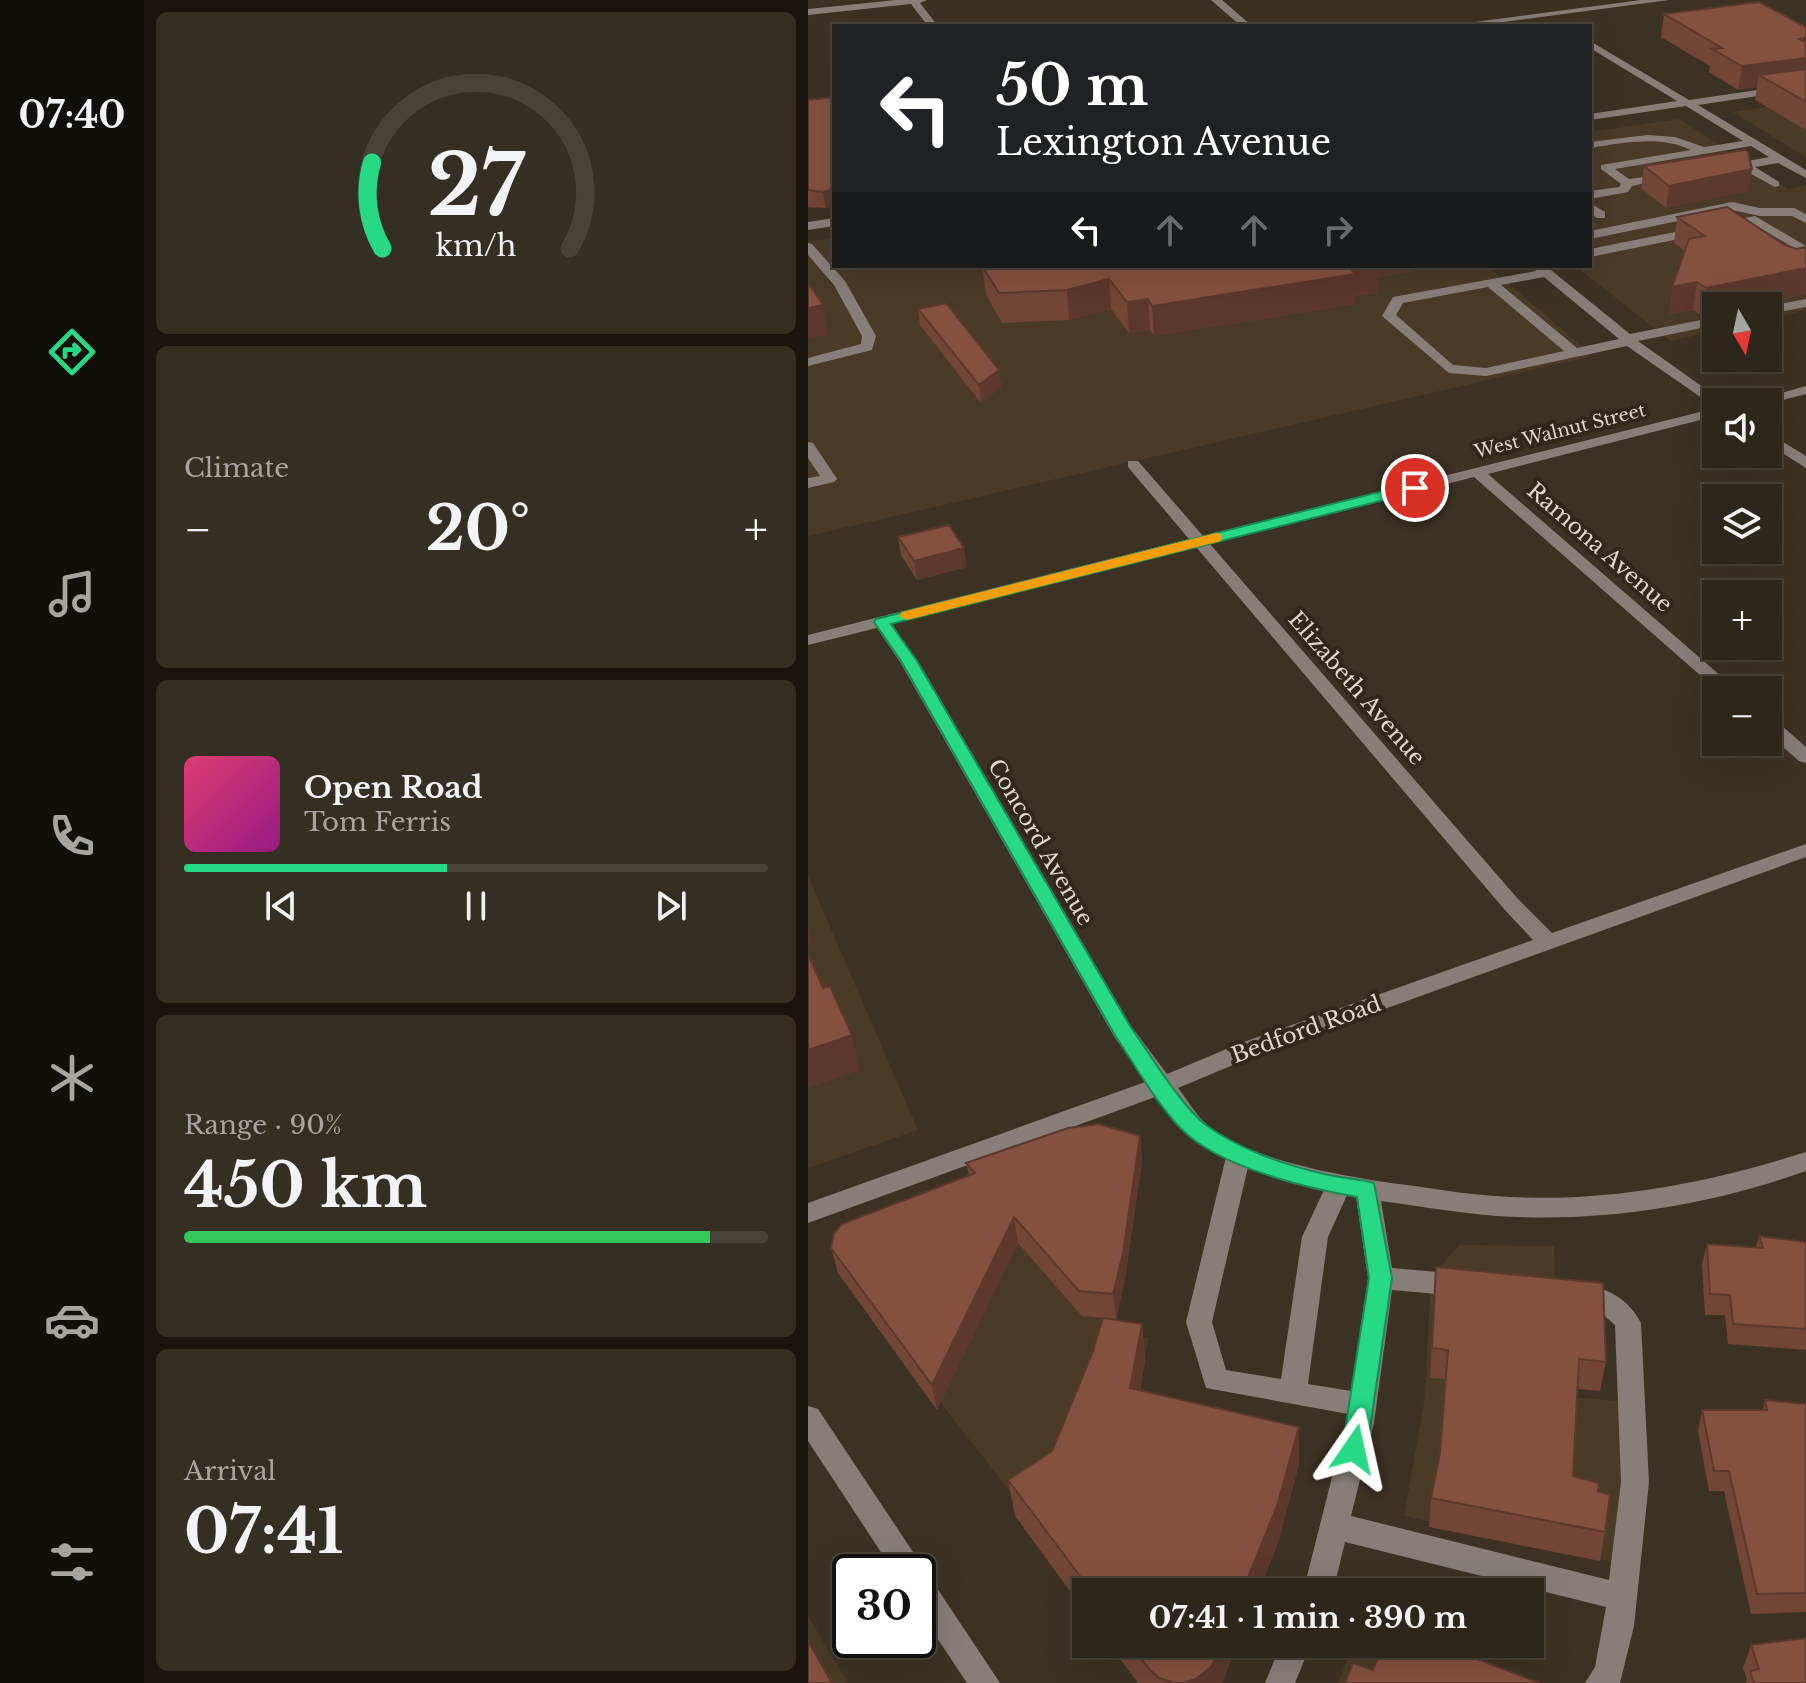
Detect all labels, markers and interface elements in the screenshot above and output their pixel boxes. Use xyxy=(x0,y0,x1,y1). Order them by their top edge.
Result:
text: 50 m xyxy=(996,51,1148,120)
icon: left xyxy=(864,56,968,160)
text: 07:40 xyxy=(18,93,126,138)
text: Lexington Avenue xyxy=(996,120,1331,165)
text: 27 xyxy=(427,134,526,237)
icon: left xyxy=(1064,208,1108,252)
icon: ahead xyxy=(1148,208,1192,252)
icon: ahead xyxy=(1232,208,1276,252)
icon: right xyxy=(1316,208,1360,252)
text: km/h xyxy=(435,228,517,264)
north arrow xyxy=(1702,292,1782,372)
map controls xyxy=(1702,292,1782,756)
icon: directions xyxy=(44,324,100,380)
button: sound xyxy=(1702,388,1782,468)
street label: West Walnut Street xyxy=(1471,399,1648,463)
text: Climate xyxy=(184,452,289,484)
pin xyxy=(1381,454,1449,522)
icon: arrive xyxy=(1393,466,1437,510)
street label: Ramona Avenue xyxy=(1521,477,1678,618)
button: layers xyxy=(1702,484,1782,564)
text: 20° xyxy=(426,492,530,566)
text: − xyxy=(184,502,212,557)
text: + xyxy=(744,502,768,557)
icon: music xyxy=(44,566,100,622)
button: + xyxy=(1702,580,1782,660)
street label: Elizabeth Avenue xyxy=(1283,606,1431,771)
button: − xyxy=(1702,676,1782,756)
street label: Concord Avenue xyxy=(982,754,1099,930)
text: Open Road xyxy=(304,769,483,806)
text: Tom Ferris xyxy=(304,806,451,838)
icon: phone xyxy=(44,808,100,864)
icon: previous xyxy=(259,884,303,928)
icon: pause xyxy=(454,884,498,928)
icon: next xyxy=(649,884,693,928)
street label: Bedford Road xyxy=(1228,990,1385,1069)
icon: climate xyxy=(44,1050,100,1106)
text: Range · 90% xyxy=(184,1109,342,1141)
text: 450 km xyxy=(184,1149,427,1223)
icon: car xyxy=(44,1292,100,1348)
position arrow xyxy=(1312,1407,1396,1491)
text: Arrival xyxy=(184,1455,276,1487)
text: 07:41 xyxy=(184,1495,343,1569)
icon: filters xyxy=(44,1534,100,1590)
speed limit sign: 30 xyxy=(832,1554,936,1658)
text: 07:41 · 1 min · 390 m xyxy=(1149,1599,1467,1636)

